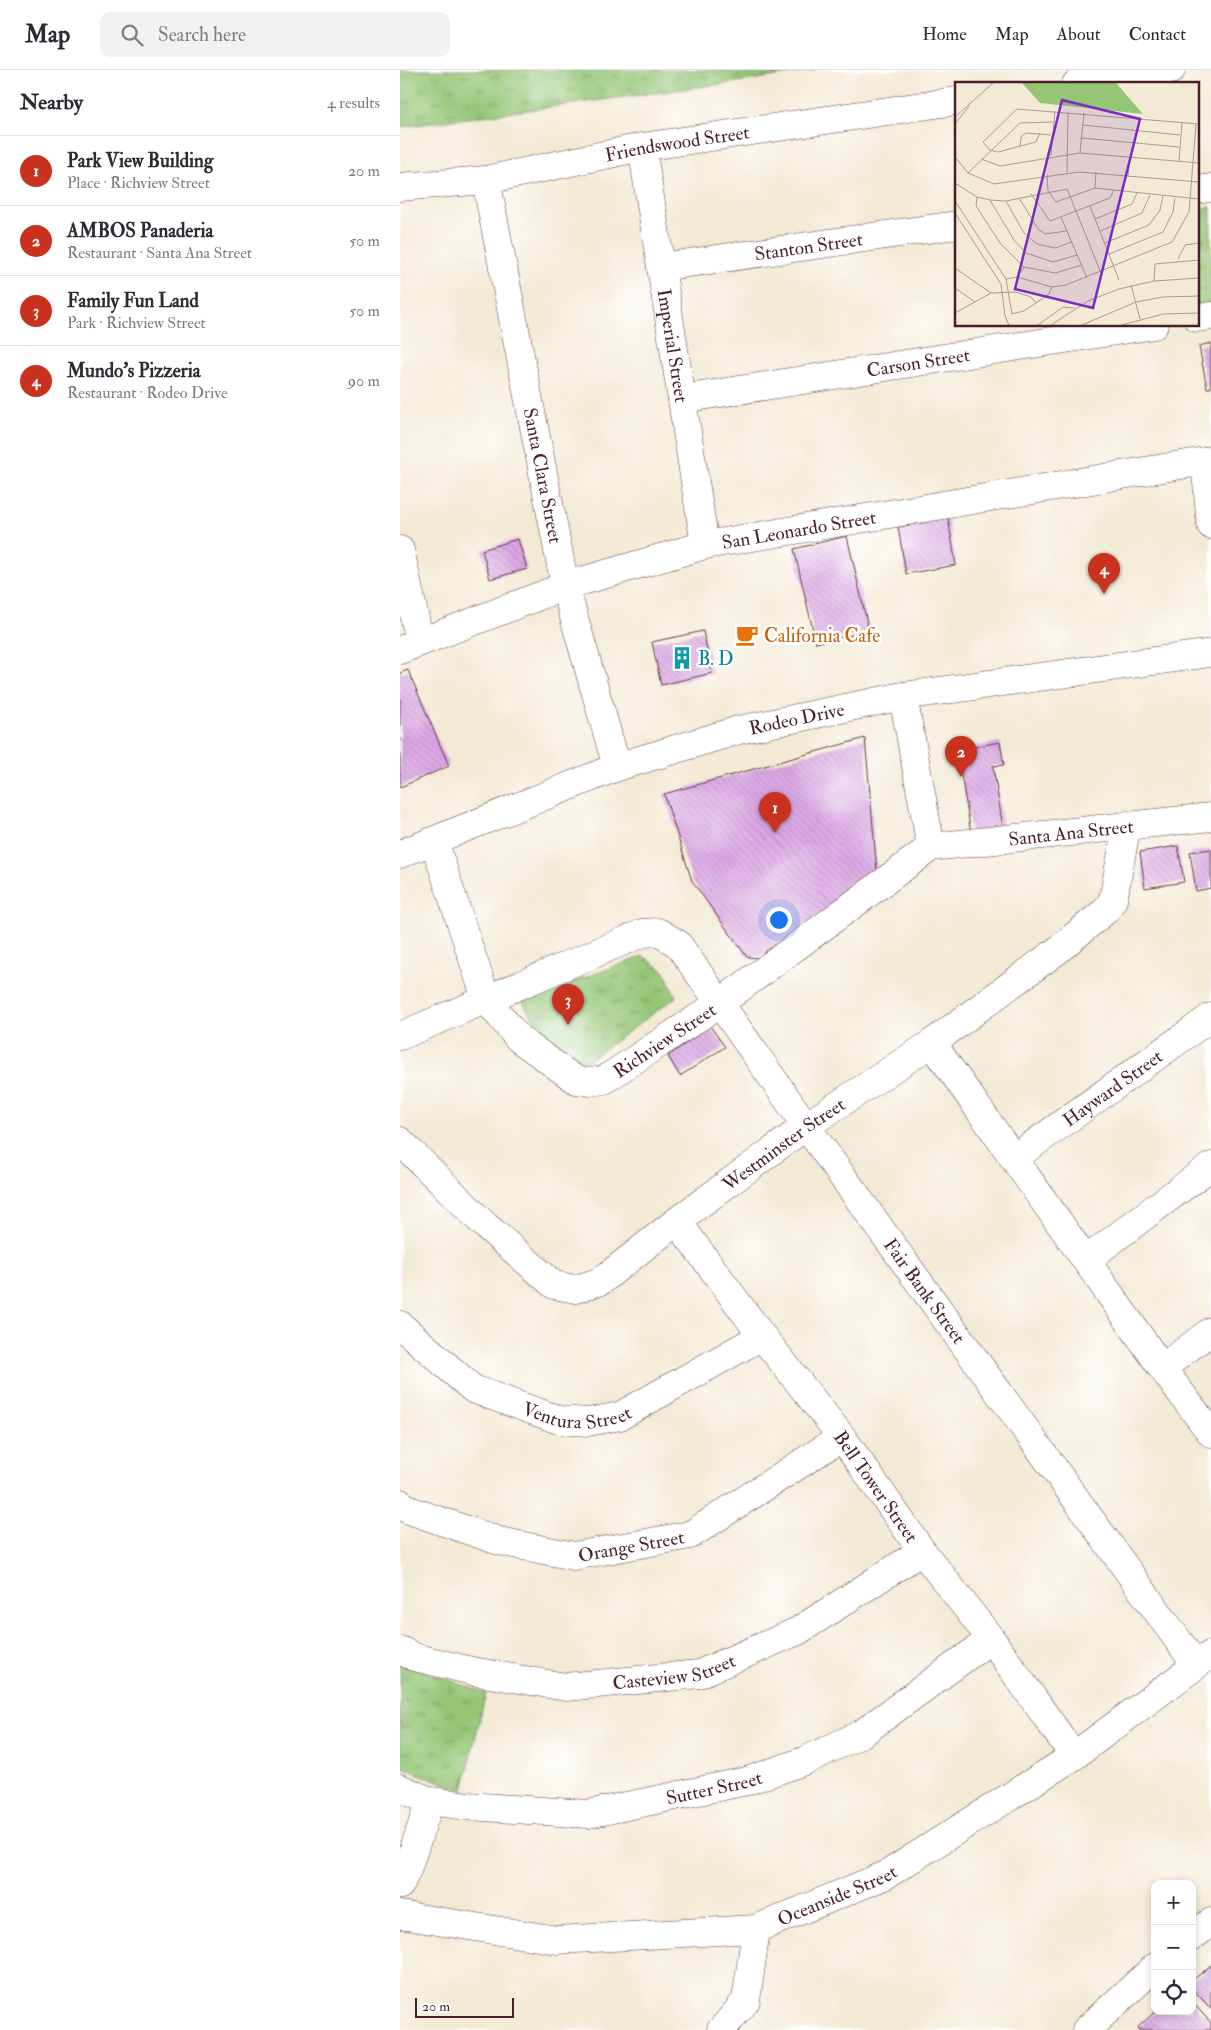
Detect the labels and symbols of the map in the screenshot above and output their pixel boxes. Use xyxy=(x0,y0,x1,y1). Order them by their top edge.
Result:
inset map xyxy=(955,82,1198,326)
street label: Friendswood Street xyxy=(603,120,751,168)
street label: Stanton Street xyxy=(753,227,864,267)
street label: Imperial Street xyxy=(652,287,693,404)
street label: Carson Street xyxy=(865,343,972,383)
street label: Santa Clara Street xyxy=(518,406,567,545)
street label: San Leonardo Street xyxy=(720,505,878,555)
pin: 4 xyxy=(1088,553,1120,594)
cafe icon: California Cafe xyxy=(734,622,760,648)
place label: California Cafe xyxy=(764,624,880,648)
building icon: B. D xyxy=(669,645,695,671)
place label: B. D xyxy=(698,647,733,671)
street label: Rodeo Drive xyxy=(747,697,846,741)
pin: 2 xyxy=(945,736,977,777)
pin: 1 xyxy=(759,792,791,833)
street label: Santa Ana Street xyxy=(1007,814,1135,852)
your location xyxy=(766,907,792,933)
pin: 3 xyxy=(552,984,584,1025)
street label: Richview Street xyxy=(609,998,721,1084)
street label: Hayward Street xyxy=(1058,1045,1168,1132)
street label: Westminster Street xyxy=(717,1093,850,1197)
street label: Fair Bank Street xyxy=(878,1234,971,1349)
street label: Ventura Street xyxy=(519,1397,636,1435)
street label: Bell Tower Street xyxy=(828,1426,923,1547)
street label: Orange Street xyxy=(576,1525,686,1568)
street label: Casteview Street xyxy=(612,1649,739,1695)
street label: Sutter Street xyxy=(664,1766,766,1810)
street label: Oceanside Street xyxy=(774,1860,902,1932)
scale bar xyxy=(415,1995,514,2018)

